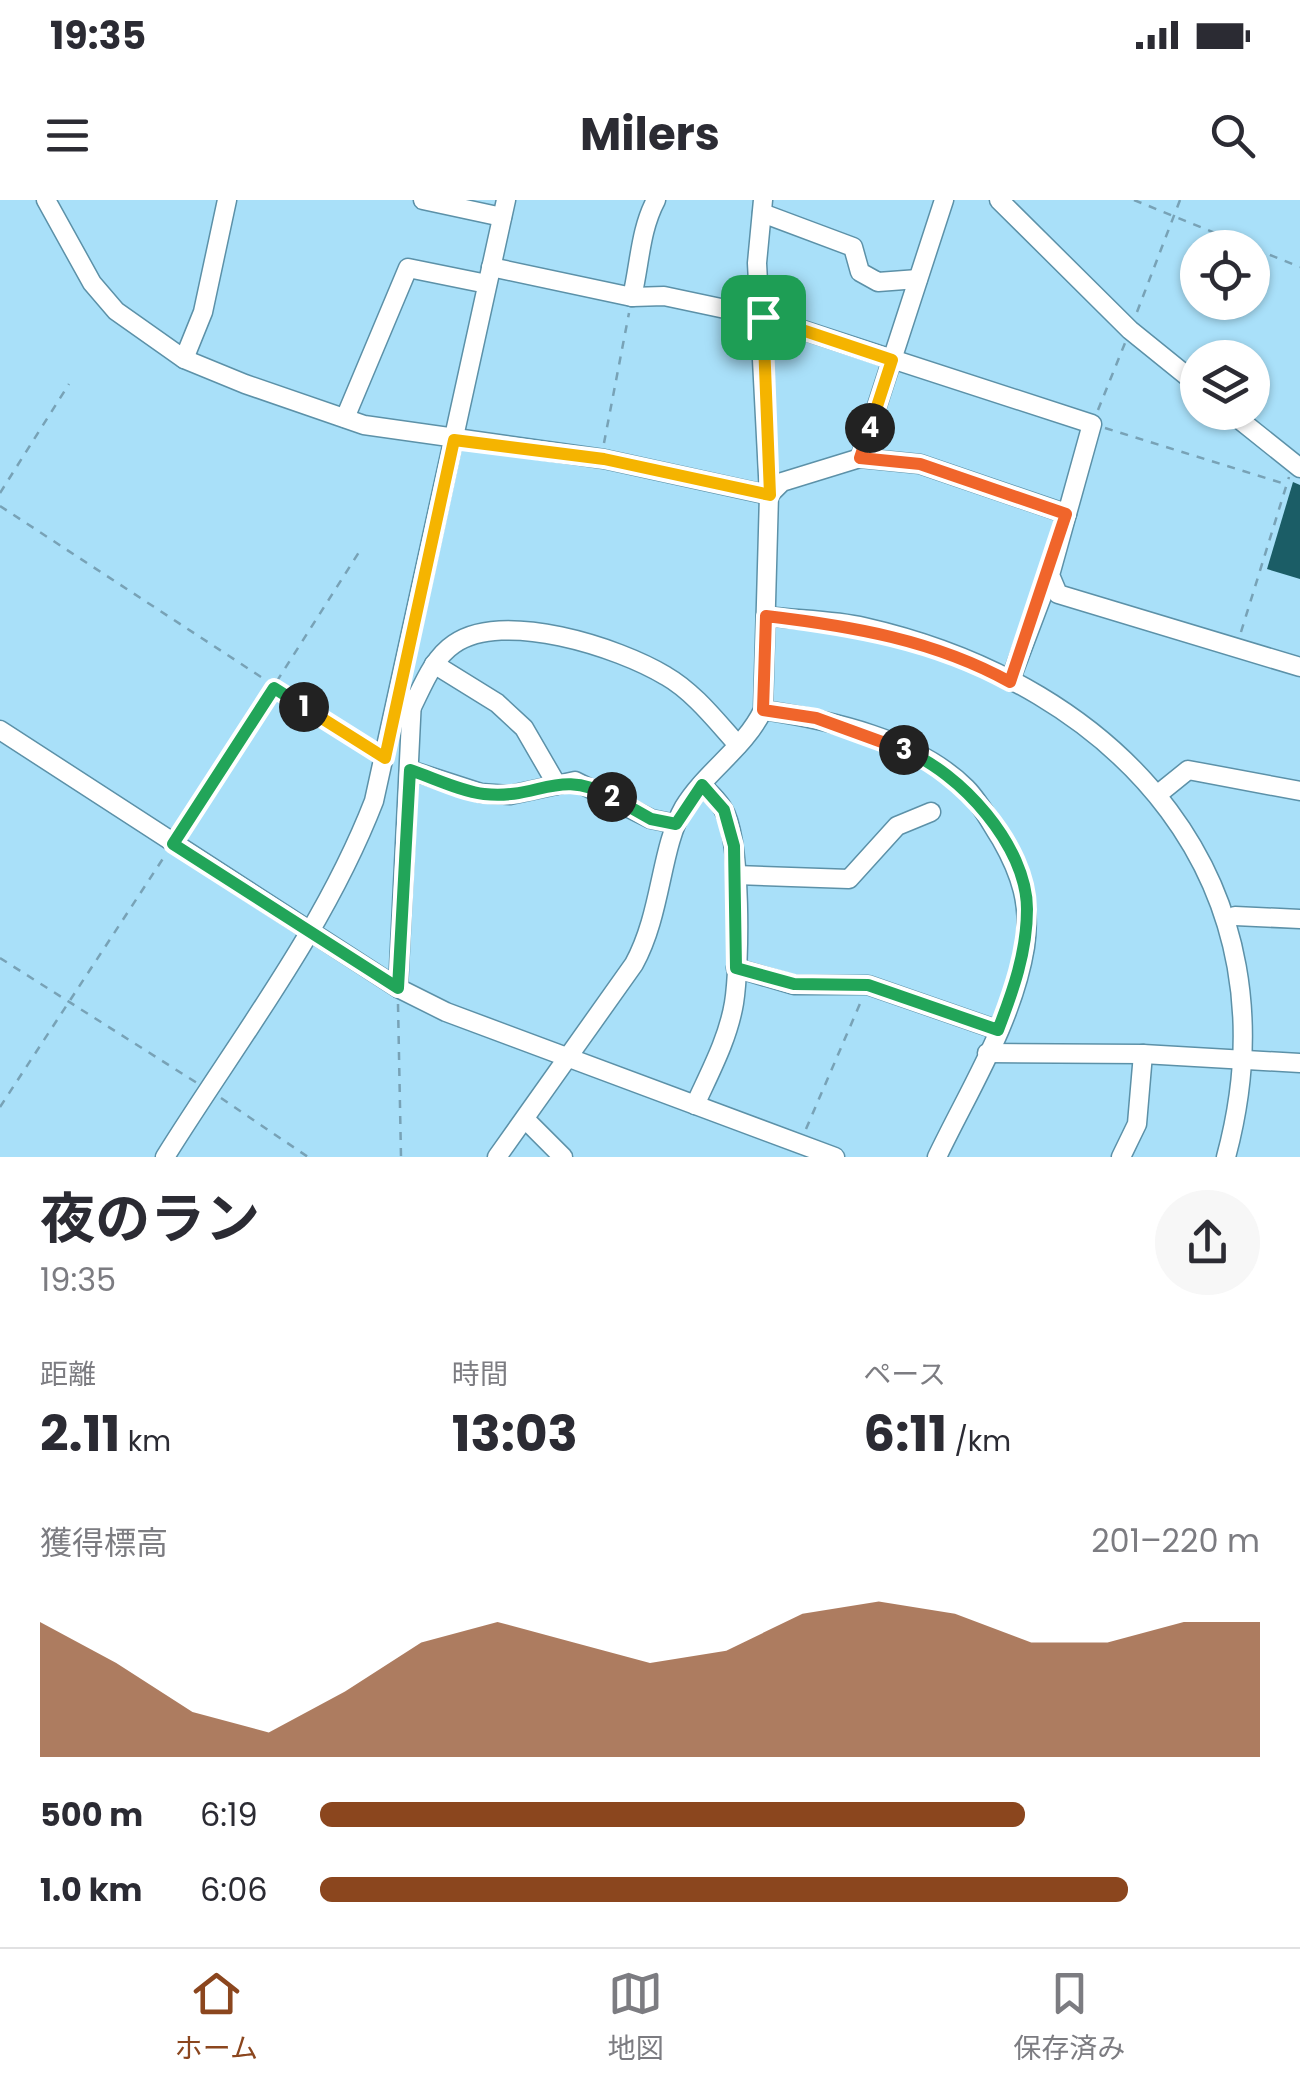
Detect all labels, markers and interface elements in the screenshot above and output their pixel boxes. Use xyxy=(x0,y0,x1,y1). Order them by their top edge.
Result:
text: 19:35 xyxy=(50,9,146,62)
text: Milers xyxy=(580,103,720,166)
icon: menu xyxy=(40,108,95,163)
icon: search xyxy=(1205,108,1260,163)
map controls xyxy=(1180,230,1270,430)
button: locate xyxy=(1180,230,1270,320)
pin xyxy=(721,275,806,360)
icon: arrive xyxy=(736,290,791,345)
button: layers xyxy=(1180,340,1270,430)
pin: 4 xyxy=(845,403,895,453)
text: 4 xyxy=(861,408,879,447)
pin: 1 xyxy=(279,682,329,732)
text: 1 xyxy=(299,687,309,726)
pin: 3 xyxy=(879,725,929,775)
text: 3 xyxy=(896,730,912,769)
pin: 2 xyxy=(587,772,637,822)
text: 2 xyxy=(604,777,620,816)
text: 夜のラン xyxy=(40,1180,260,1257)
button: share xyxy=(1155,1190,1260,1295)
text: 19:35 xyxy=(40,1257,116,1302)
text: 距離 xyxy=(40,1355,96,1394)
text: 時間 xyxy=(452,1355,508,1394)
text: ペース xyxy=(863,1355,946,1394)
text: 2.11 xyxy=(40,1398,120,1469)
text: 13:03 xyxy=(452,1398,578,1469)
text: 6:11 xyxy=(863,1398,947,1469)
text: km xyxy=(120,1422,171,1461)
text: /km xyxy=(947,1422,1011,1461)
text: 201–220 m xyxy=(1091,1518,1260,1563)
text: 獲得標高 xyxy=(40,1520,168,1565)
text: 500 m xyxy=(40,1792,143,1837)
text: 6:19 xyxy=(200,1792,258,1837)
text: 1.0 km xyxy=(40,1867,142,1912)
text: 6:06 xyxy=(200,1867,268,1912)
tab: ホーム xyxy=(175,1966,258,2070)
tab: 地図 xyxy=(608,1966,664,2070)
tab: 保存済み xyxy=(1013,1966,1125,2070)

